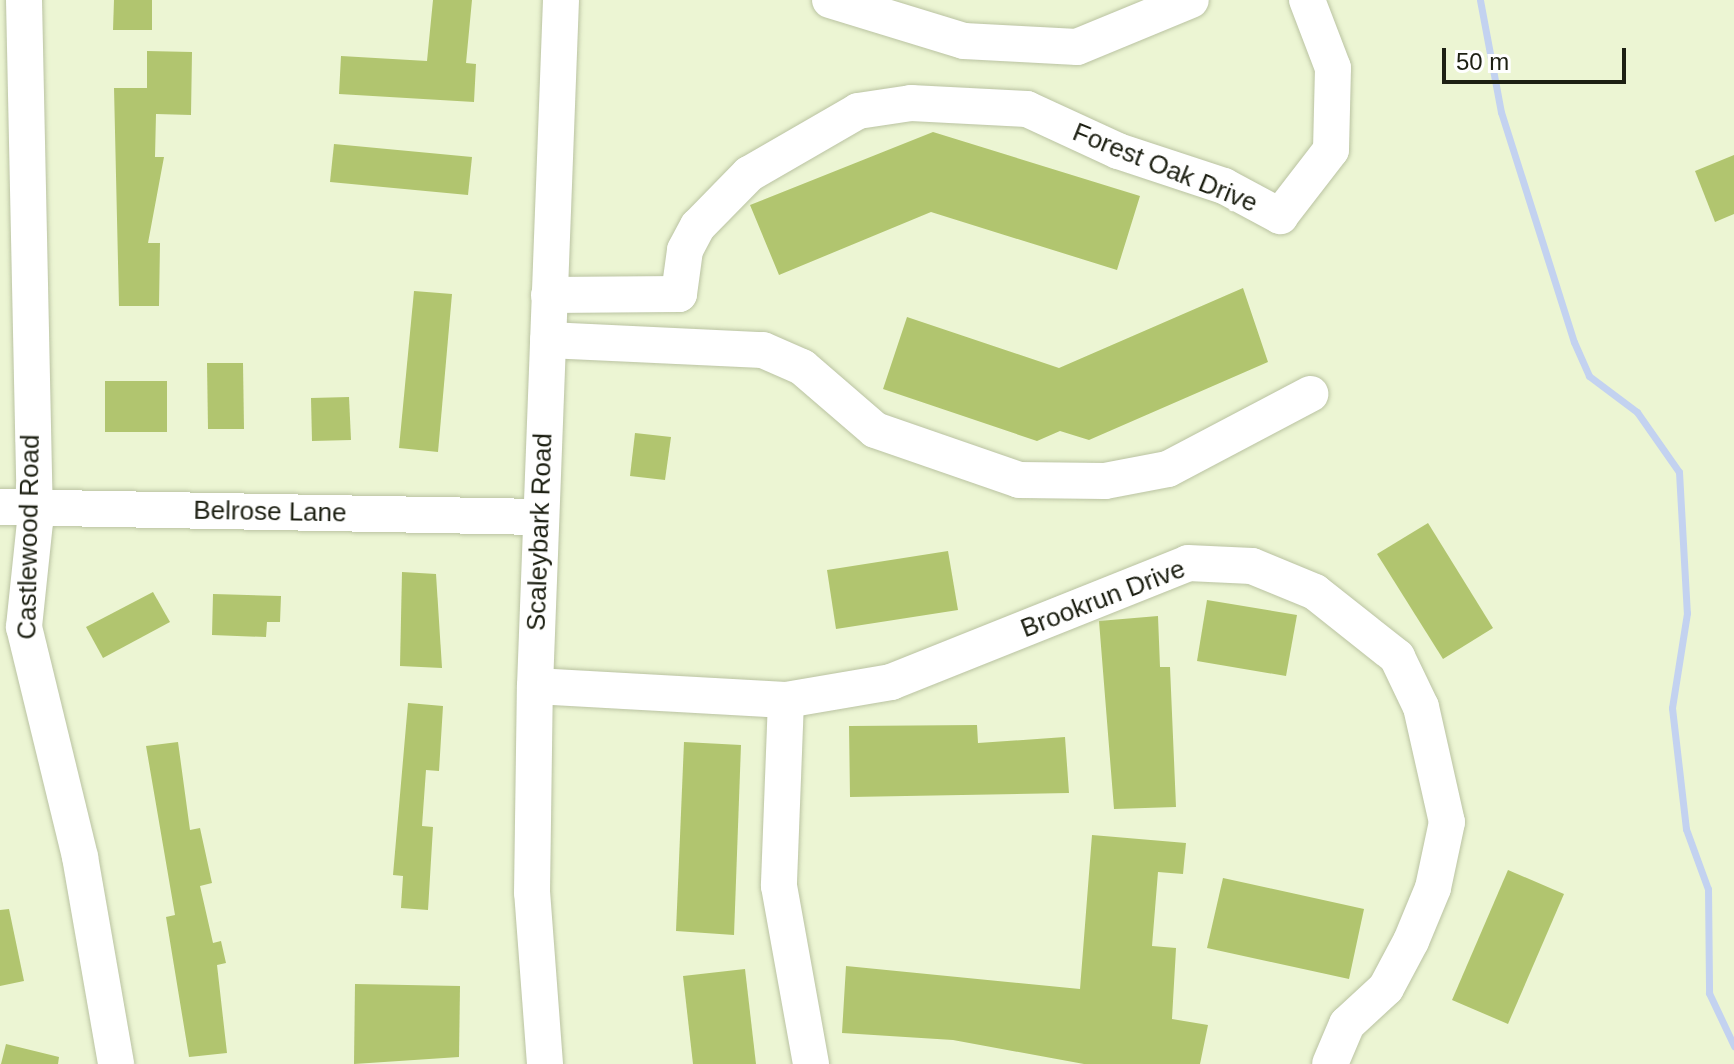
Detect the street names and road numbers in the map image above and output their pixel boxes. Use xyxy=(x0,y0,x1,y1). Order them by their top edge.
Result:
street label: Forest Oak Drive xyxy=(1068,117,1262,219)
street label: Scaleybark Road xyxy=(521,433,559,631)
street label: Castlewood Road xyxy=(12,434,46,640)
street label: Belrose Lane xyxy=(193,495,347,529)
street label: Brookrun Drive xyxy=(1016,553,1190,645)

